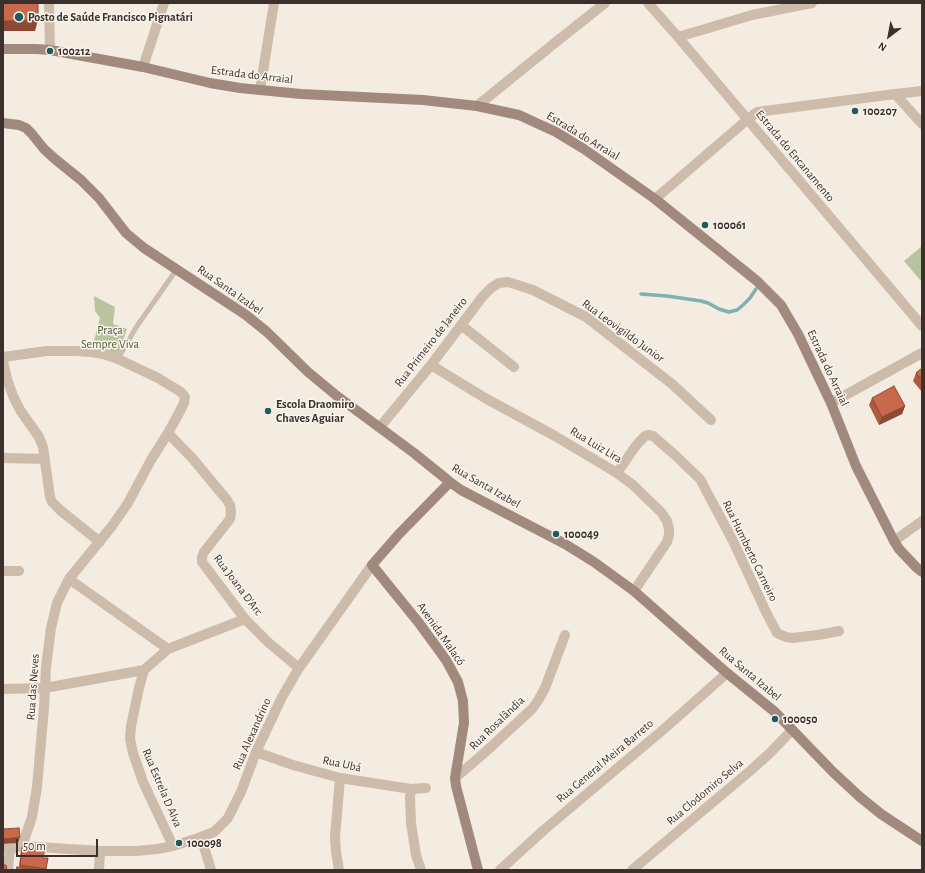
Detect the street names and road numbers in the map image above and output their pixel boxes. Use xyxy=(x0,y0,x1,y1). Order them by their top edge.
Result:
street label: Estrada do Arraial xyxy=(210,63,294,87)
street label: Estrada do Encanamento xyxy=(752,107,838,205)
street label: Estrada do Arraial xyxy=(544,109,622,163)
street label: Rua Santa Izabel xyxy=(194,262,266,318)
street label: Rua Primeiro de Janeiro xyxy=(392,294,470,390)
street label: Rua Leovigildo Junior xyxy=(579,296,667,366)
street label: Estrada do Arraial xyxy=(804,328,852,408)
street label: Rua Luiz Lira xyxy=(567,424,625,466)
street label: Rua Santa Izabel xyxy=(449,461,523,511)
street label: Rua Humberto Carneiro xyxy=(719,498,781,604)
street label: Rua Joana D'Arc xyxy=(210,552,266,618)
street label: Avenida Malacó xyxy=(414,600,468,668)
street label: Rua Santa Izabel xyxy=(716,644,784,704)
street label: Rua das Neves xyxy=(23,653,43,721)
street label: Rua Rosalândia xyxy=(466,693,528,753)
street label: Rua Alexandrino xyxy=(230,696,274,772)
street label: Rua General Meira Barreto xyxy=(554,716,656,806)
street label: Rua Estrela D Alva xyxy=(139,747,185,829)
street label: Rua Ubá xyxy=(321,753,363,775)
street label: Rua Clodomiro Selva xyxy=(664,756,746,828)

